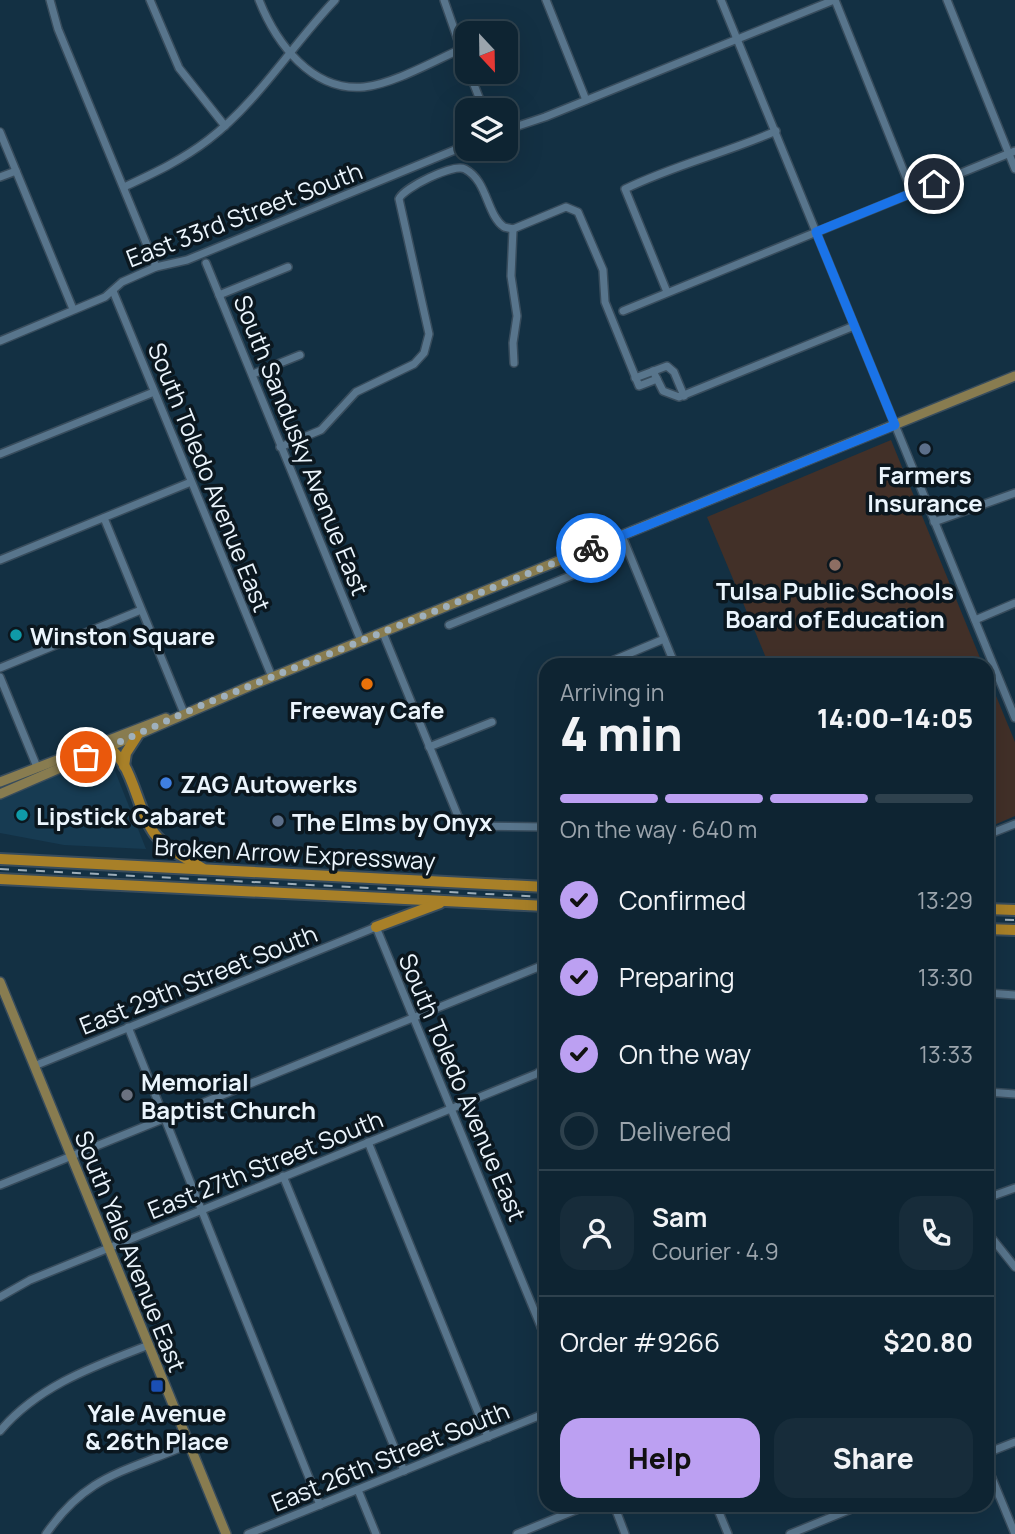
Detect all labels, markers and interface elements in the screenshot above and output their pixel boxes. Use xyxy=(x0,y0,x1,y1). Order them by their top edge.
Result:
north arrow xyxy=(455,21,518,84)
map controls xyxy=(455,21,518,161)
button: layers xyxy=(455,98,518,161)
street label: East 33rd Street South xyxy=(121,154,367,274)
pin xyxy=(904,154,964,214)
icon: home xyxy=(915,165,953,203)
street label: South Sandusky Avenue East xyxy=(227,290,377,600)
street label: South Toledo Avenue East xyxy=(141,338,279,616)
marker: Farmers Insurance xyxy=(917,441,933,457)
place label: Farmers Insurance xyxy=(867,458,983,519)
courier xyxy=(556,513,626,583)
icon: bike xyxy=(572,529,610,567)
marker: Tulsa Public Schools Board of Education xyxy=(827,557,843,573)
place label: Tulsa Public Schools Board of Education xyxy=(716,574,954,635)
place label: Winston Square xyxy=(30,619,215,652)
marker: Winston Square xyxy=(8,627,24,643)
marker: Freeway Cafe xyxy=(359,676,375,692)
text: Arriving in xyxy=(560,676,665,708)
place label: Freeway Cafe xyxy=(290,693,444,726)
text: 14:00–14:05 xyxy=(817,700,973,736)
text: 4 min xyxy=(560,702,683,765)
pin xyxy=(56,727,116,787)
icon: bag xyxy=(67,738,105,776)
place label: ZAG Autowerks xyxy=(180,767,358,800)
marker: ZAG Autowerks xyxy=(158,775,174,791)
place label: Lipstick Cabaret xyxy=(36,799,226,832)
place label: The Elms by Onyx xyxy=(292,805,493,838)
marker: Lipstick Cabaret xyxy=(14,807,30,823)
marker: The Elms by Onyx xyxy=(270,813,286,829)
text: On the way · 640 m xyxy=(560,813,757,845)
street label: Broken Arrow Expressway xyxy=(154,829,437,877)
icon: check xyxy=(560,881,598,919)
text: Confirmed xyxy=(619,882,746,918)
text: 13:29 xyxy=(917,884,973,916)
street label: East 29th Street South xyxy=(74,916,322,1042)
street label: South Toledo Avenue East xyxy=(392,948,534,1226)
icon: check xyxy=(560,958,598,996)
text: Preparing xyxy=(619,959,735,995)
text: 13:30 xyxy=(918,961,973,993)
icon: check xyxy=(560,1035,598,1073)
text: On the way xyxy=(619,1036,751,1072)
text: 13:33 xyxy=(919,1038,973,1070)
place label: Memorial Baptist Church xyxy=(141,1065,316,1126)
marker: Memorial Baptist Church xyxy=(119,1087,135,1103)
street label: East 27th Street South xyxy=(143,1102,387,1226)
text: Delivered xyxy=(619,1113,731,1149)
street label: South Yale Avenue East xyxy=(68,1126,194,1376)
button: person xyxy=(560,1196,634,1270)
button: phone xyxy=(899,1196,973,1270)
text: Sam xyxy=(652,1199,707,1235)
text: Courier · 4.9 xyxy=(652,1235,779,1267)
text: Order #9266 xyxy=(560,1324,720,1360)
text: $20.80 xyxy=(883,1324,973,1360)
marker: Yale Avenue & 26th Place xyxy=(149,1378,165,1394)
street label: East 26th Street South xyxy=(266,1393,514,1519)
place label: Yale Avenue & 26th Place xyxy=(85,1396,229,1457)
button: Help xyxy=(560,1418,760,1498)
button: Share xyxy=(774,1418,973,1498)

